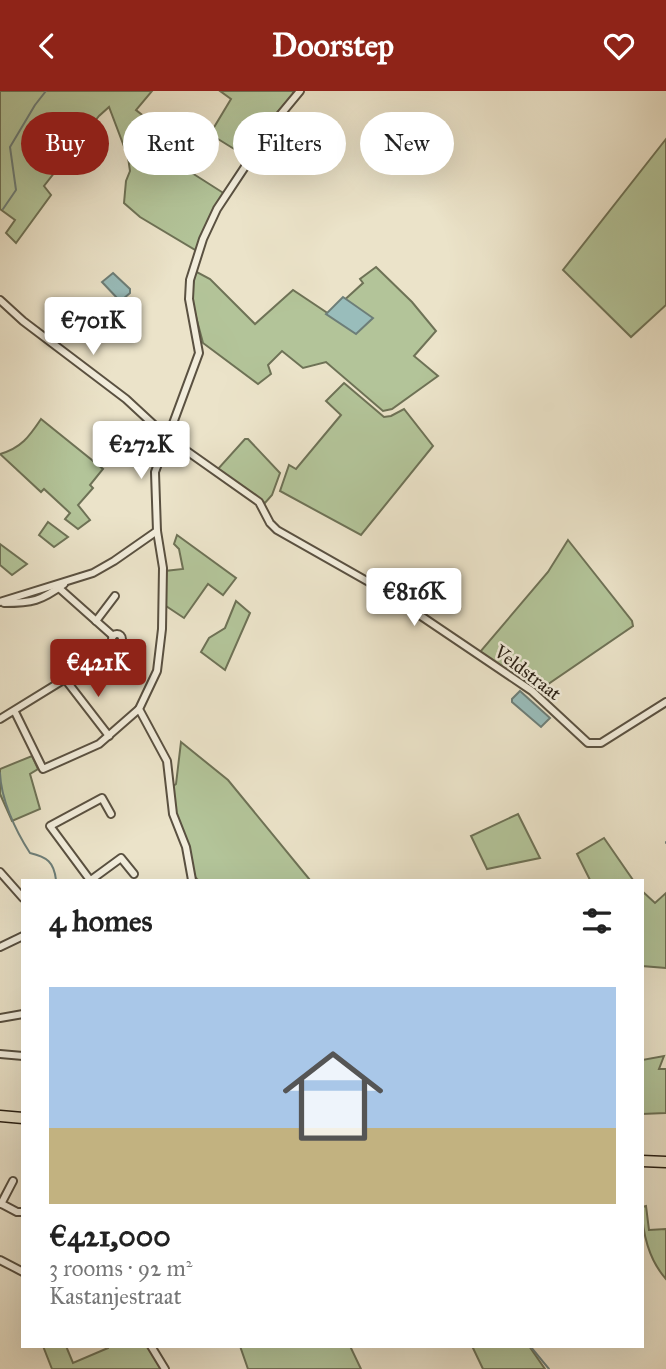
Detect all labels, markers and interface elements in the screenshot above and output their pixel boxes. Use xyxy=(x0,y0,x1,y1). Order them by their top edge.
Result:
text: Doorstep xyxy=(272,26,394,65)
icon: back xyxy=(28,27,66,65)
icon: heart xyxy=(600,27,638,65)
chip: Buy xyxy=(21,112,109,175)
chip: Rent xyxy=(123,112,219,175)
chip: Filters xyxy=(233,112,346,175)
chip: New xyxy=(360,112,454,175)
pin: €701K xyxy=(44,297,142,357)
text: €701K xyxy=(61,306,125,334)
pin: €272K xyxy=(92,421,190,481)
text: €272K xyxy=(109,430,173,458)
pin: €816K xyxy=(365,568,463,628)
text: €816K xyxy=(382,577,446,605)
pin: €421K xyxy=(49,639,147,699)
street label: Veldstraat xyxy=(489,639,566,705)
text: €421K xyxy=(66,648,130,676)
icon: filters xyxy=(578,902,616,940)
text: 4 homes xyxy=(49,903,153,939)
icon: home xyxy=(270,1033,396,1159)
text: €421,000 xyxy=(49,1218,171,1254)
text: 3 rooms · 92 m² xyxy=(49,1254,192,1282)
text: Kastanjestraat xyxy=(49,1282,182,1310)

